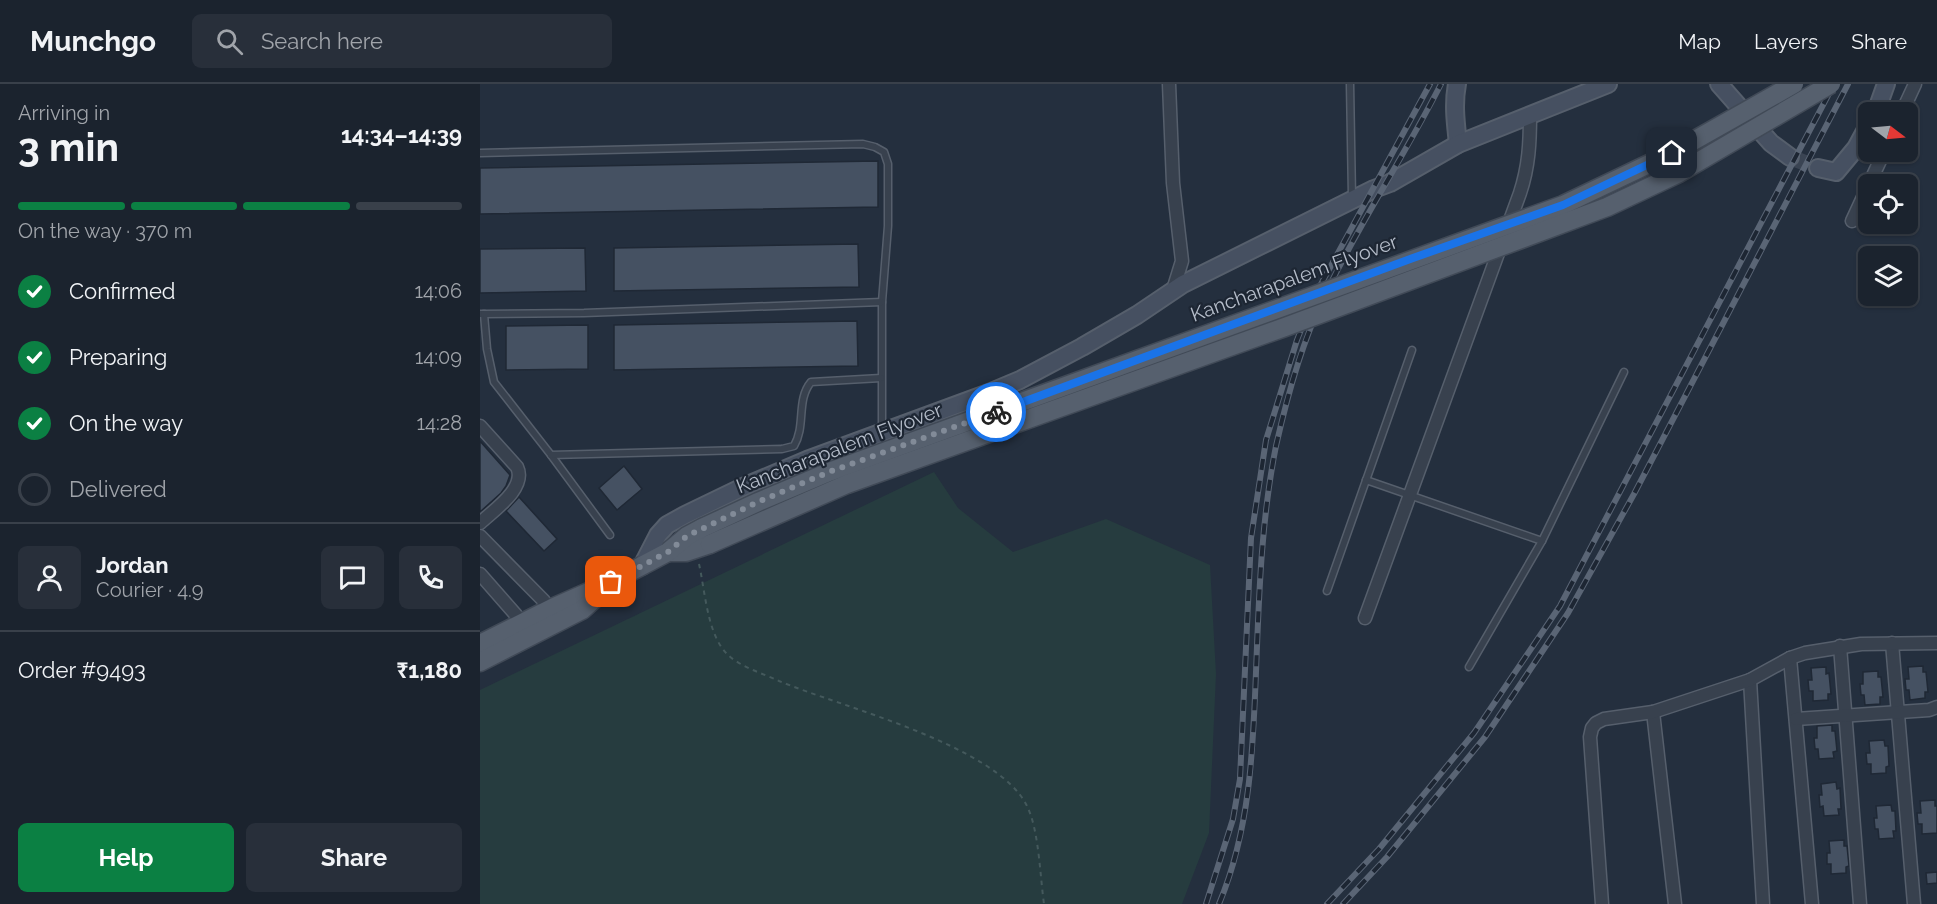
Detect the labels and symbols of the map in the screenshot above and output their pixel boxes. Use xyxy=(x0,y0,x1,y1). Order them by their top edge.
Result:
north arrow xyxy=(1858,102,1918,162)
pin xyxy=(1646,127,1697,178)
street label: Kancharapalem Flyover xyxy=(1187,229,1401,327)
courier xyxy=(966,382,1026,442)
street label: Kancharapalem Flyover xyxy=(733,398,945,498)
pin xyxy=(585,556,636,607)

